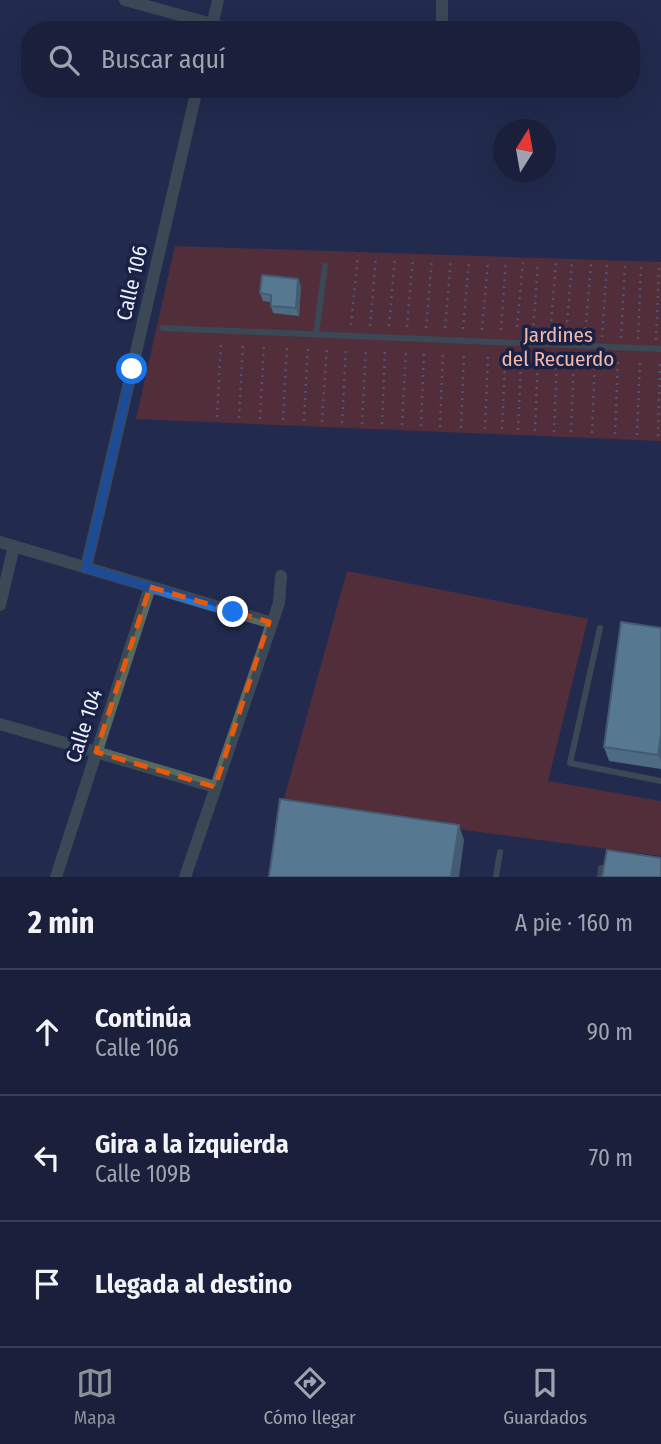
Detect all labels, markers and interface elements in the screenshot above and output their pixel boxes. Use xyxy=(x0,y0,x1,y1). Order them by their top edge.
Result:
search box xyxy=(21,21,640,98)
icon: search xyxy=(45,41,83,79)
text: Buscar aquí xyxy=(101,44,226,75)
north arrow xyxy=(493,119,556,182)
street label: Calle 106 xyxy=(111,243,153,323)
park label: Jardines del Recuerdo xyxy=(502,322,614,372)
route start xyxy=(116,353,147,384)
route end xyxy=(217,596,248,627)
street label: Calle 104 xyxy=(60,686,108,766)
text: 2 min xyxy=(28,905,95,941)
text: A pie · 160 m xyxy=(515,909,633,937)
text: Continúa xyxy=(95,1003,192,1034)
icon: ahead xyxy=(28,1013,66,1051)
text: 90 m xyxy=(587,1018,633,1046)
text: Calle 106 xyxy=(95,1034,179,1062)
text: Gira a la izquierda xyxy=(95,1129,289,1160)
icon: left xyxy=(28,1139,66,1177)
text: 70 m xyxy=(589,1144,633,1172)
text: Calle 109B xyxy=(95,1160,191,1188)
icon: arrive xyxy=(28,1265,66,1303)
text: Llegada al destino xyxy=(95,1269,292,1300)
tab: Mapa xyxy=(74,1364,116,1429)
tab: Cómo llegar xyxy=(263,1364,356,1429)
tab: Guardados xyxy=(503,1364,587,1429)

